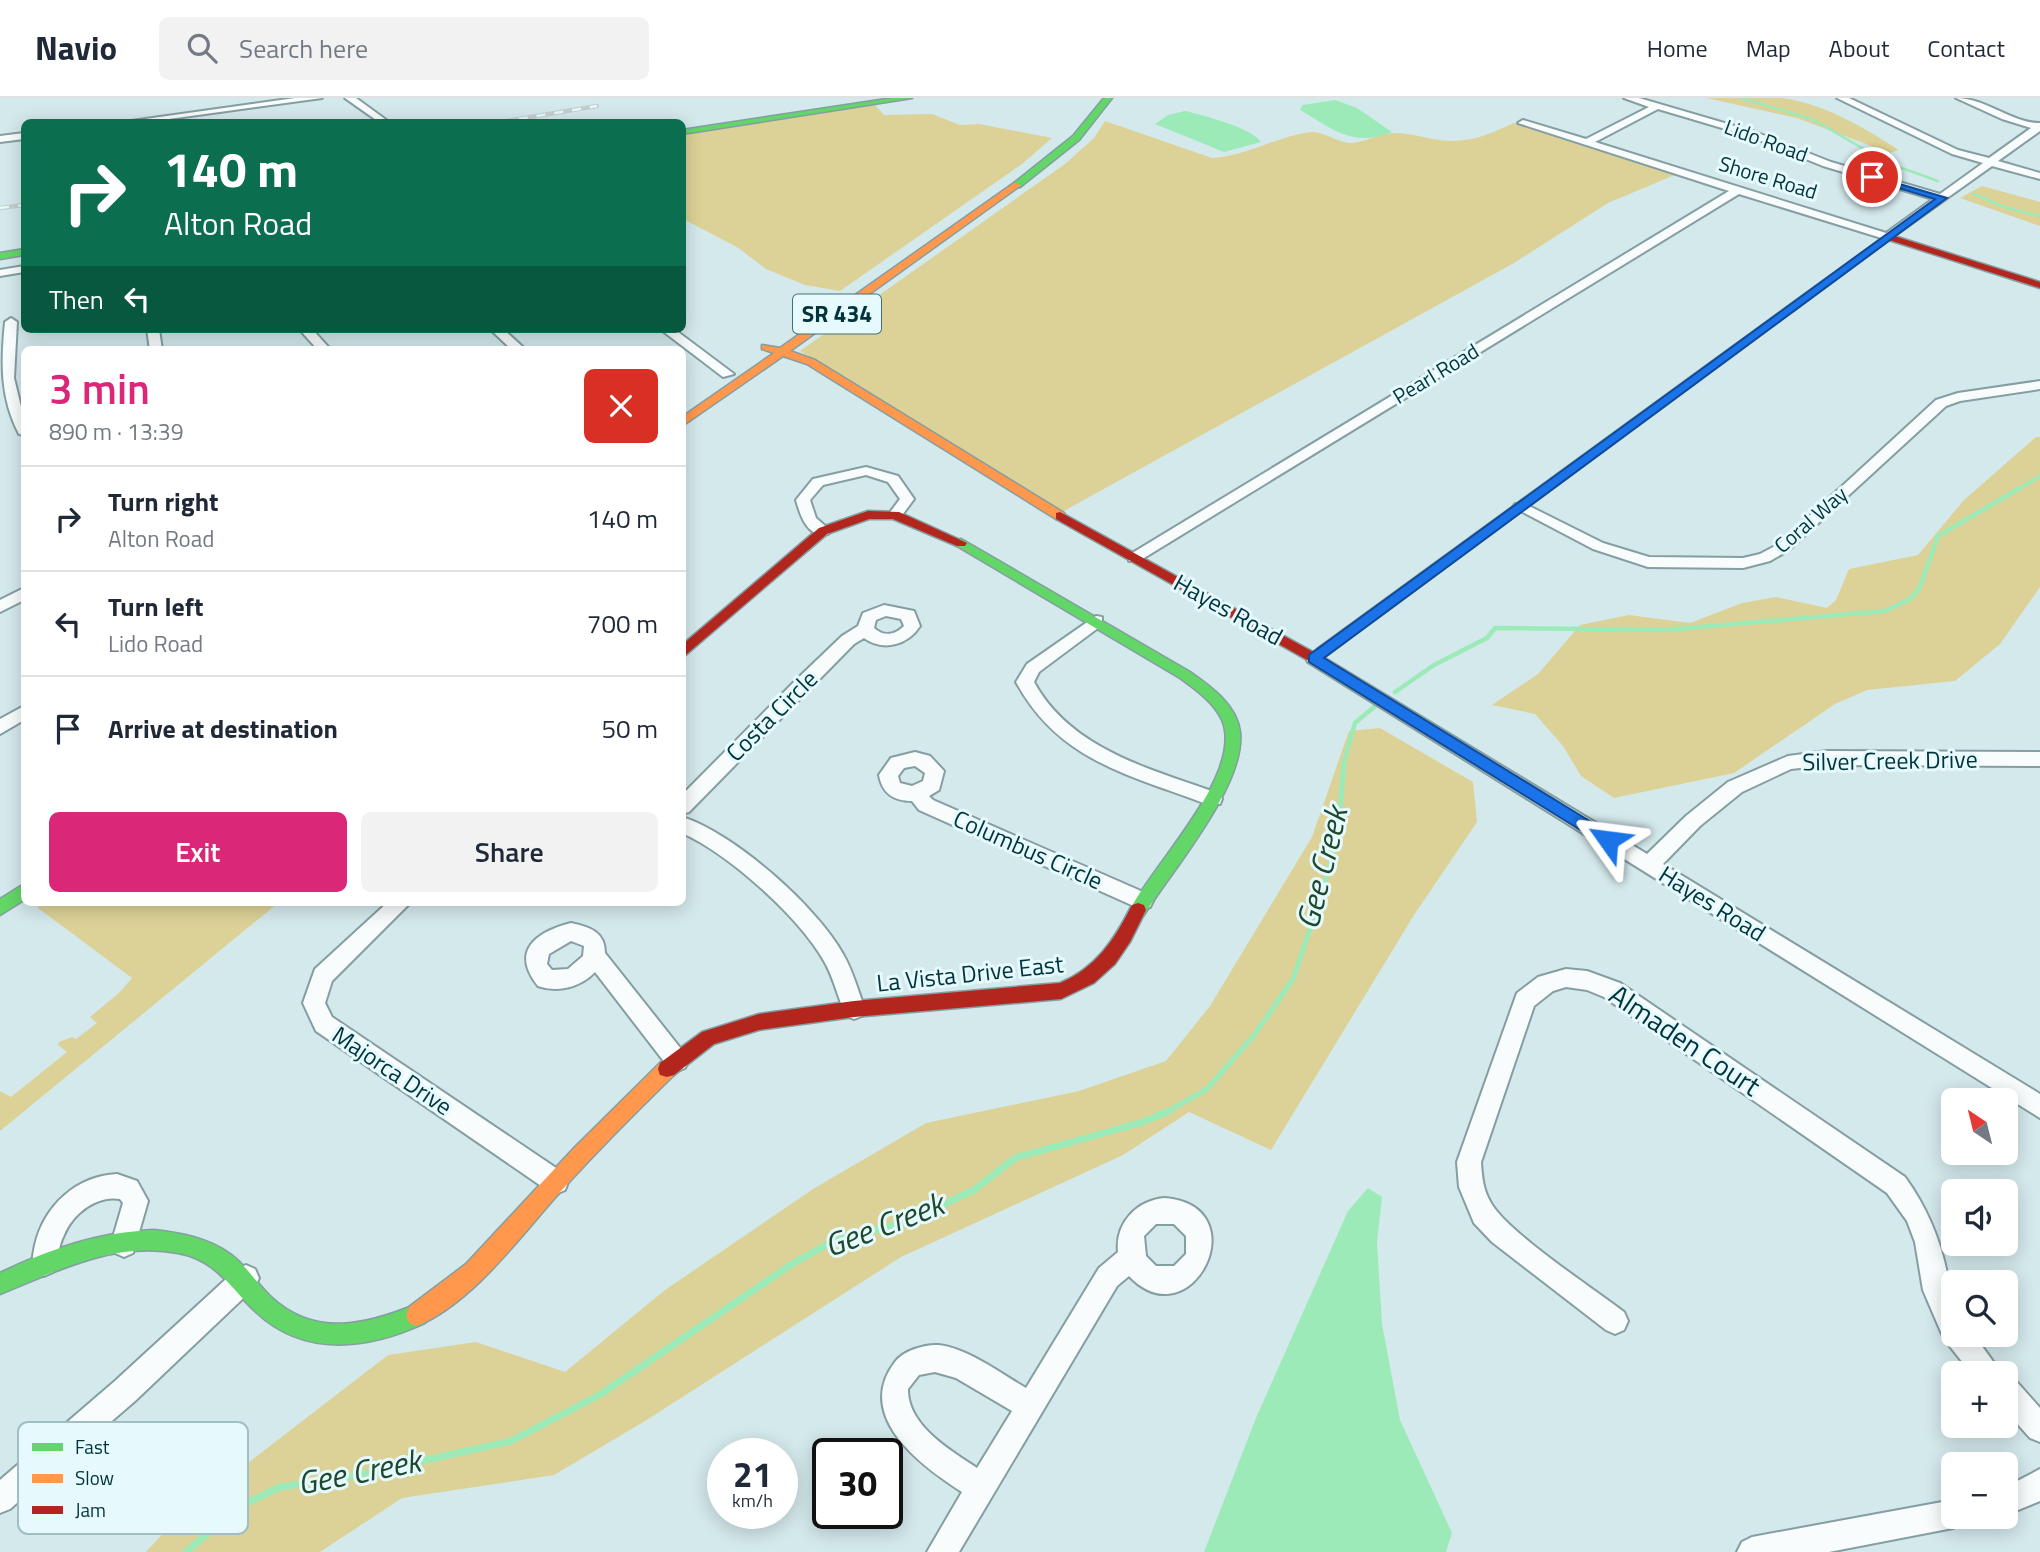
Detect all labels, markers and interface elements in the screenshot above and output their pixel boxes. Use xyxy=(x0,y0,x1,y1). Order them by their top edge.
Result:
search box xyxy=(159,17,649,80)
text: Navio xyxy=(35,23,117,73)
icon: search xyxy=(183,29,221,67)
text: Search here xyxy=(239,29,368,68)
text: Home xyxy=(1647,30,1708,66)
text: Map xyxy=(1746,30,1791,66)
text: About xyxy=(1829,30,1889,66)
text: Contact xyxy=(1927,30,2005,66)
street label: Lido Road xyxy=(1720,110,1813,170)
text: 140 m xyxy=(164,131,298,206)
icon: right xyxy=(49,147,140,238)
street label: Shore Road xyxy=(1715,147,1822,207)
pin xyxy=(1842,147,1902,207)
icon: arrive xyxy=(1853,158,1891,196)
text: Alton Road xyxy=(164,199,312,247)
text: Then xyxy=(49,280,104,319)
icon: left xyxy=(118,280,156,318)
road number: SR 434 xyxy=(793,294,881,334)
street label: Pearl Road xyxy=(1386,335,1485,412)
text: 3 min xyxy=(49,356,150,420)
button: close xyxy=(584,369,658,443)
text: 890 m · 13:39 xyxy=(49,414,184,449)
street label: Coral Way xyxy=(1766,478,1854,560)
text: Turn right xyxy=(108,482,219,521)
text: 140 m xyxy=(587,499,658,538)
icon: right xyxy=(49,500,87,538)
text: Alton Road xyxy=(108,521,214,556)
street label: Hayes Road xyxy=(1167,564,1290,654)
text: Turn left xyxy=(108,587,203,626)
text: 700 m xyxy=(587,604,658,643)
icon: left xyxy=(49,605,87,643)
text: Lido Road xyxy=(108,626,203,661)
street label: Costa Circle xyxy=(717,661,825,769)
text: Arrive at destination xyxy=(108,709,338,748)
text: 50 m xyxy=(601,709,658,748)
icon: arrive xyxy=(49,710,87,748)
street label: Silver Creek Drive xyxy=(1802,740,1978,780)
water label: Gee Creek xyxy=(1283,798,1360,934)
street label: Columbus Circle xyxy=(948,800,1109,898)
position arrow xyxy=(1571,803,1645,877)
button: Exit xyxy=(49,812,347,892)
button: Share xyxy=(361,812,658,892)
street label: Hayes Road xyxy=(1652,856,1773,950)
street label: La Vista Drive East xyxy=(875,945,1066,1001)
street label: Almaden Court xyxy=(1601,973,1770,1106)
street label: Majorca Drive xyxy=(325,1017,460,1124)
north arrow xyxy=(1941,1088,2018,1166)
map controls xyxy=(1941,1088,2018,1529)
water label: Gee Creek xyxy=(817,1178,954,1269)
button: sound xyxy=(1941,1179,2018,1256)
button: search xyxy=(1941,1270,2018,1347)
button: + xyxy=(1941,1361,2018,1438)
legend xyxy=(18,1422,248,1534)
text: Fast xyxy=(75,1432,110,1461)
water label: Gee Creek xyxy=(293,1435,428,1506)
speed limit sign: 30 xyxy=(812,1438,903,1529)
text: 21 xyxy=(733,1447,772,1501)
button: − xyxy=(1941,1452,2018,1529)
text: Slow xyxy=(75,1463,114,1492)
text: km/h xyxy=(732,1487,773,1514)
text: Jam xyxy=(75,1495,106,1524)

